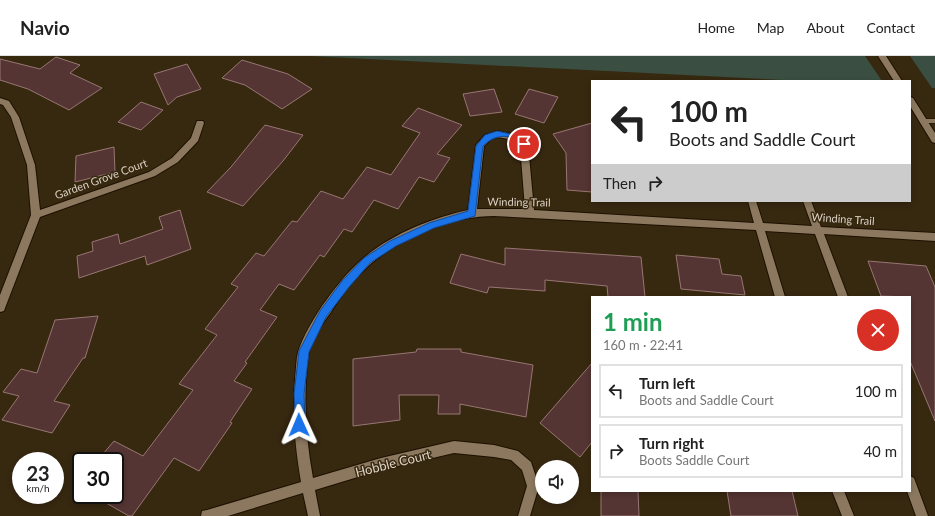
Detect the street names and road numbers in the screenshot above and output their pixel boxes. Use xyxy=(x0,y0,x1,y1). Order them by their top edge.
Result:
street label: Garden Grove Court xyxy=(53,156,149,201)
street label: Winding Trail xyxy=(487,194,551,209)
street label: Winding Trail xyxy=(811,210,875,227)
street label: Hobble Court xyxy=(353,446,433,480)

